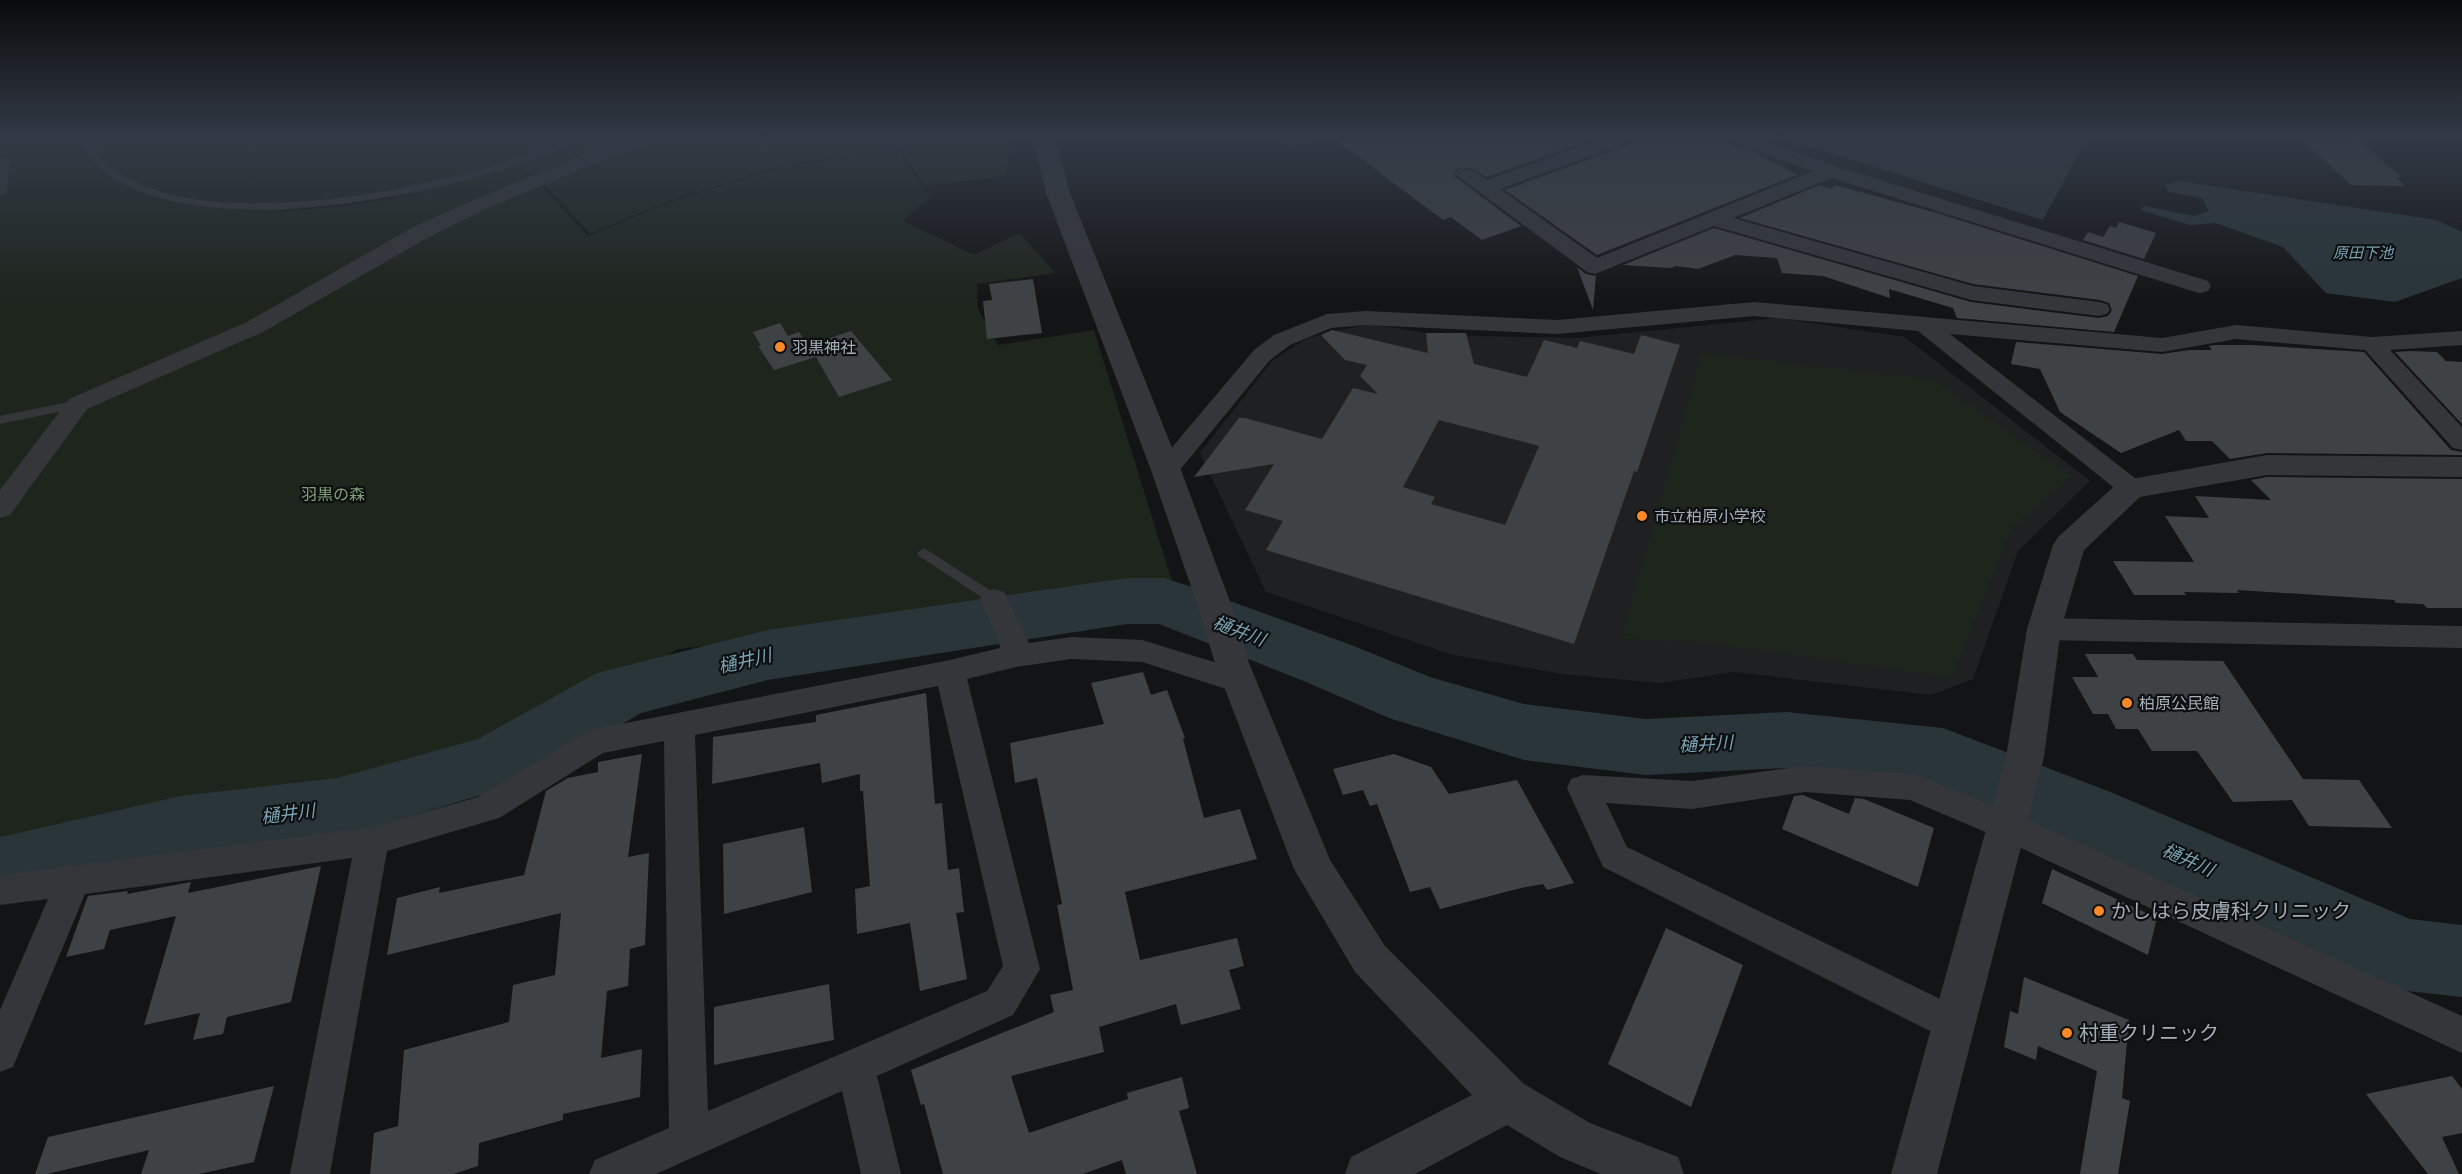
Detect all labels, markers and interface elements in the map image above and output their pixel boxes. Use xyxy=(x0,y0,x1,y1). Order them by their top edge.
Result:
water label: 原田下池 xyxy=(2333,244,2395,262)
place label: 羽黒神社 xyxy=(792,338,856,358)
marker: 羽黒神社 xyxy=(773,340,787,354)
park label: 羽黒の森 xyxy=(301,485,365,505)
place label: 市立柏原小学校 xyxy=(1654,507,1766,527)
marker: 市立柏原小学校 xyxy=(1635,509,1649,523)
water label: 樋井川 xyxy=(1210,611,1270,652)
water label: 樋井川 xyxy=(716,644,776,678)
place label: 柏原公民館 xyxy=(2139,694,2219,714)
marker: 柏原公民館 xyxy=(2120,696,2134,710)
water label: 樋井川 xyxy=(1678,731,1736,756)
water label: 樋井川 xyxy=(260,800,318,828)
water label: 樋井川 xyxy=(2159,839,2219,882)
place label: かしはら皮膚科クリニック xyxy=(2111,899,2351,924)
marker: かしはら皮膚科クリニック xyxy=(2092,904,2106,918)
place label: 村重クリニック xyxy=(2079,1021,2219,1046)
marker: 村重クリニック xyxy=(2060,1026,2074,1040)

